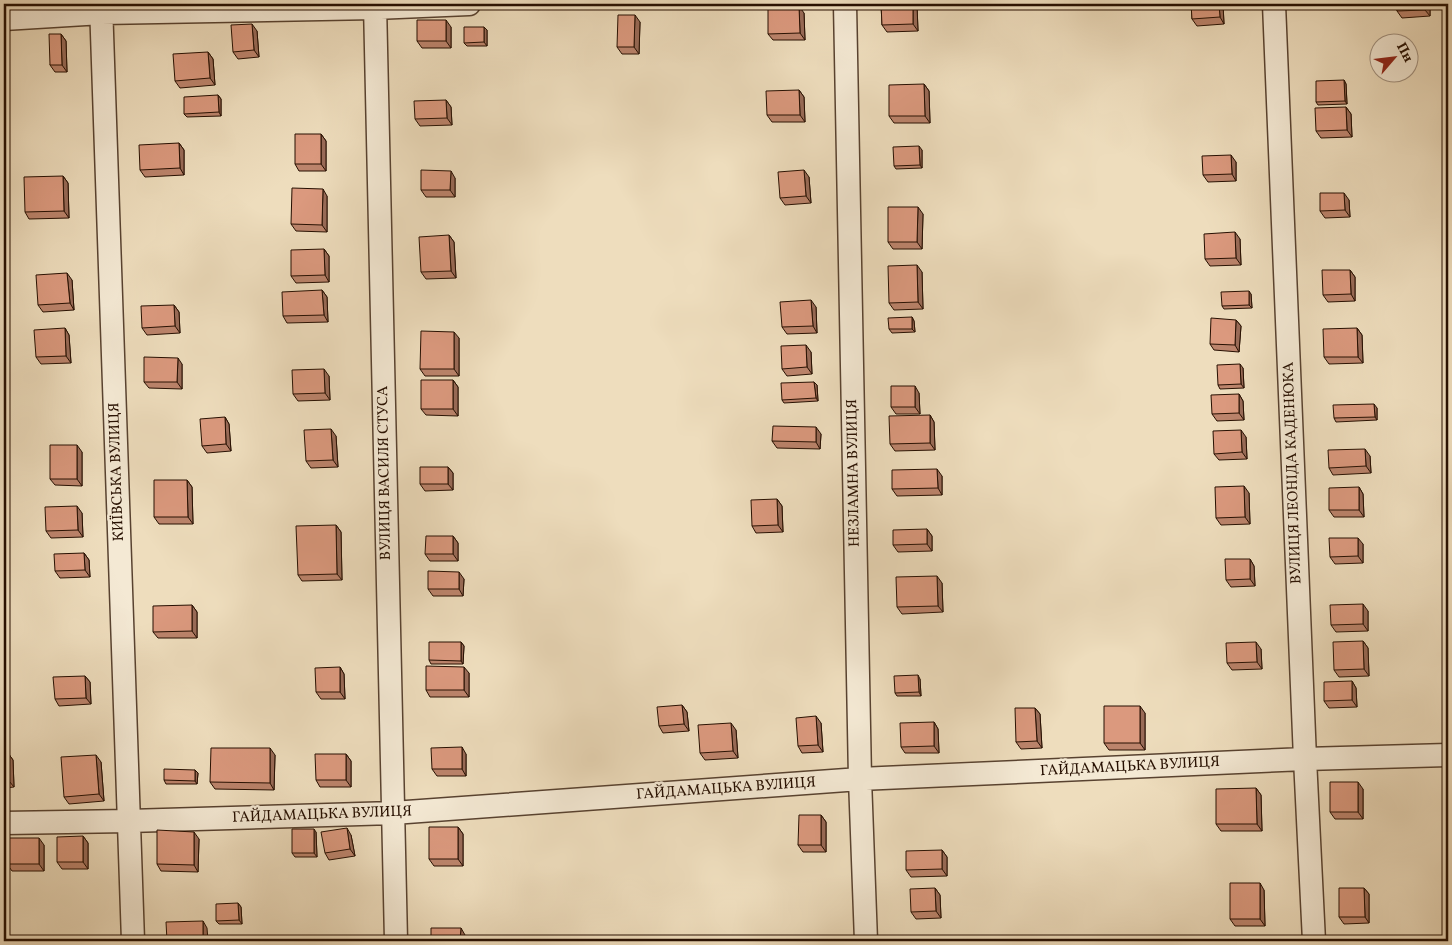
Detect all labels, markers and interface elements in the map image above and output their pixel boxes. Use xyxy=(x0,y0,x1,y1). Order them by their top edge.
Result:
north arrow xyxy=(1370,32,1420,82)
text: Пн xyxy=(1391,39,1417,66)
street label: ВУЛИЦЯ ЛЕОНІДА КАДЕНЮКА xyxy=(1279,361,1307,584)
street label: ВУЛИЦЯ ВАСИЛЯ СТУСА xyxy=(373,385,397,560)
street label: НЕЗЛАМНА ВУЛИЦЯ xyxy=(842,399,866,547)
street label: КИЇВСЬКА ВУЛИЦЯ xyxy=(104,402,130,542)
street label: ГАЙДАМАЦЬКА ВУЛИЦЯ xyxy=(1040,752,1220,782)
street label: ГАЙДАМАЦЬКА ВУЛИЦЯ xyxy=(635,772,817,806)
street label: ГАЙДАМАЦЬКА ВУЛИЦЯ xyxy=(232,801,412,829)

